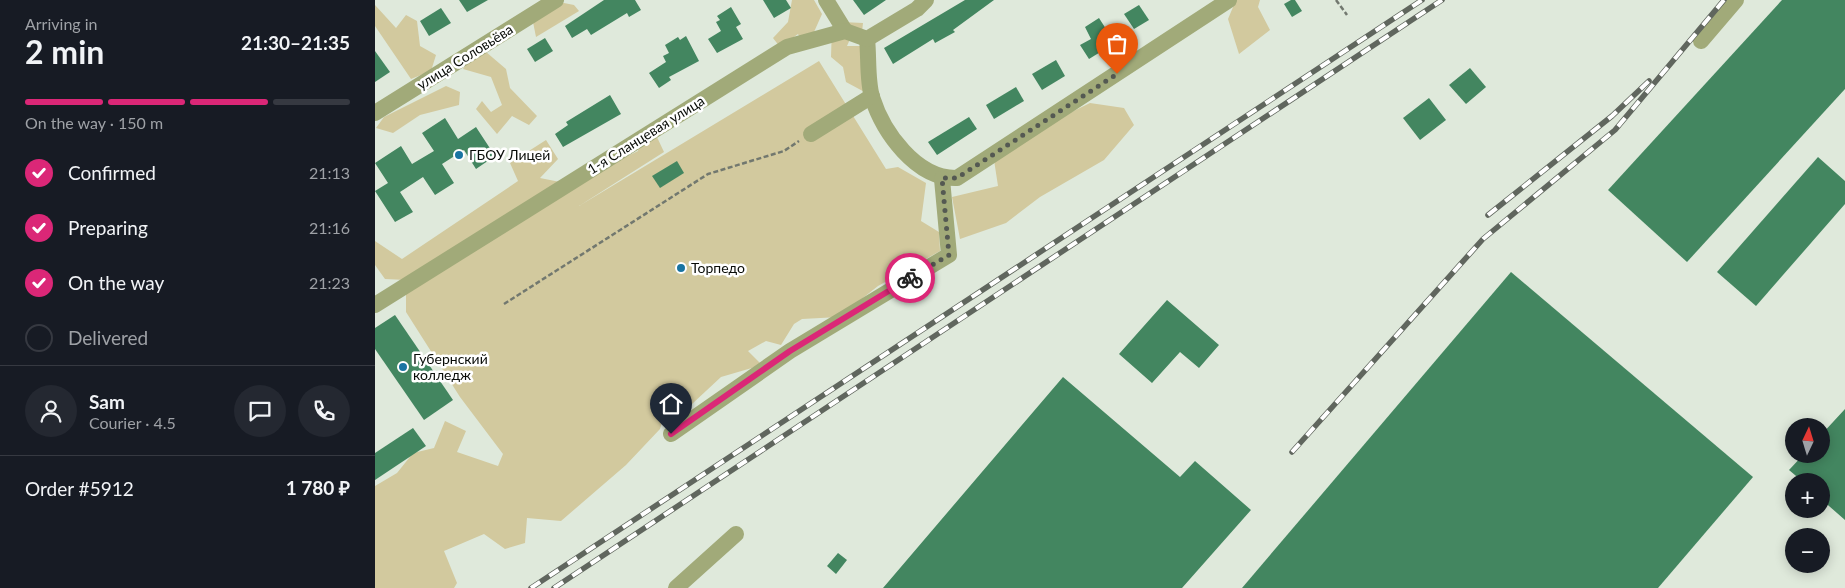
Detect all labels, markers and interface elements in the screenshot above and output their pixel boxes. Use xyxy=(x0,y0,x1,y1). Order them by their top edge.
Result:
text: Arriving in xyxy=(25,14,98,33)
street label: улица Соловьёва xyxy=(414,20,516,93)
pin xyxy=(1096,23,1138,74)
icon: bag xyxy=(1103,30,1131,58)
text: 21:30–21:35 xyxy=(241,31,350,54)
text: 2 min xyxy=(25,32,104,71)
street label: 1-я Сланцевая улица xyxy=(584,92,707,177)
text: On the way · 150 m xyxy=(25,113,163,132)
place label: ГБОУ Лицей xyxy=(469,146,550,163)
marker: ГБОУ Лицей xyxy=(453,149,465,161)
icon: check xyxy=(25,159,53,187)
text: Confirmed xyxy=(68,161,156,184)
text: 21:13 xyxy=(309,163,350,182)
icon: check xyxy=(25,214,53,242)
text: Preparing xyxy=(68,216,148,239)
text: 21:16 xyxy=(309,218,350,237)
courier xyxy=(885,253,935,303)
place label: Торпедо xyxy=(691,259,745,276)
marker: Торпедо xyxy=(675,262,687,274)
icon: bike xyxy=(896,264,924,292)
icon: check xyxy=(25,269,53,297)
text: On the way xyxy=(68,271,164,294)
text: 21:23 xyxy=(309,273,350,292)
text: Delivered xyxy=(68,326,148,349)
place label: Губернский колледж xyxy=(413,350,488,383)
marker: Губернский колледж xyxy=(397,361,409,373)
pin xyxy=(650,383,692,434)
button: person xyxy=(25,385,77,437)
button: chat xyxy=(234,385,286,437)
button: phone xyxy=(298,385,350,437)
text: Sam xyxy=(89,390,125,413)
icon: home xyxy=(657,390,685,418)
text: Courier · 4.5 xyxy=(89,413,176,432)
north arrow xyxy=(1785,418,1830,462)
map controls xyxy=(1785,418,1830,573)
button: + xyxy=(1785,473,1830,518)
text: 1 780 ₽ xyxy=(286,476,350,499)
text: Order #5912 xyxy=(25,477,134,500)
button: − xyxy=(1785,528,1830,573)

